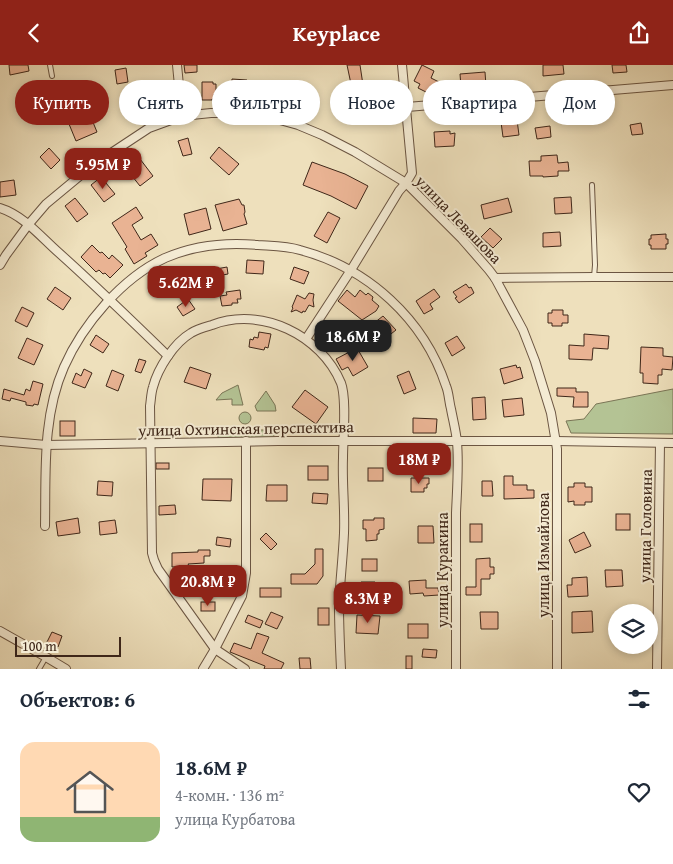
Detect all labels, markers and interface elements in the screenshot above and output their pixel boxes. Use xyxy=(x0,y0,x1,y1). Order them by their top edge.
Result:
text: Keyplace xyxy=(293,17,380,49)
icon: back xyxy=(20,19,48,47)
icon: share xyxy=(625,19,653,47)
chip: Купить xyxy=(15,80,109,125)
chip: Снять xyxy=(119,80,202,125)
chip: Фильтры xyxy=(212,80,320,125)
chip: Новое xyxy=(330,80,413,125)
chip: Квартира xyxy=(423,80,535,125)
chip: Дом xyxy=(545,80,615,125)
pin: 5.95M ₽ xyxy=(57,147,149,190)
text: 5.95M ₽ xyxy=(76,152,130,176)
street label: улица Левашова xyxy=(410,168,508,269)
pin: 5.62M ₽ xyxy=(140,265,232,308)
text: 5.62M ₽ xyxy=(159,270,213,294)
pin: 18.6M ₽ xyxy=(307,319,399,362)
text: 18.6M ₽ xyxy=(326,324,380,348)
street label: улица Охтинская перспектива xyxy=(137,414,354,442)
pin: 18M ₽ xyxy=(384,443,454,485)
text: 18M ₽ xyxy=(398,447,440,471)
street label: улица Головина xyxy=(632,469,658,584)
street label: улица Измайлова xyxy=(531,492,555,619)
street label: улица Куракина xyxy=(430,512,454,629)
pin: 20.8M ₽ xyxy=(162,565,254,607)
text: 20.8M ₽ xyxy=(181,569,235,593)
pin: 8.3M ₽ xyxy=(327,581,409,624)
text: 8.3M ₽ xyxy=(345,586,391,610)
map controls xyxy=(608,604,658,654)
button: layers xyxy=(608,604,658,654)
scale bar xyxy=(15,634,121,657)
text: 100 m xyxy=(22,636,57,656)
text: Объектов: 6 xyxy=(20,684,135,715)
icon: filters xyxy=(625,685,653,713)
text: 18.6M ₽ xyxy=(175,752,247,783)
icon: home xyxy=(60,762,120,822)
icon: heart xyxy=(625,778,653,806)
text: 4-комн. · 136 m² xyxy=(175,783,284,807)
text: улица Курбатова xyxy=(175,807,295,831)

